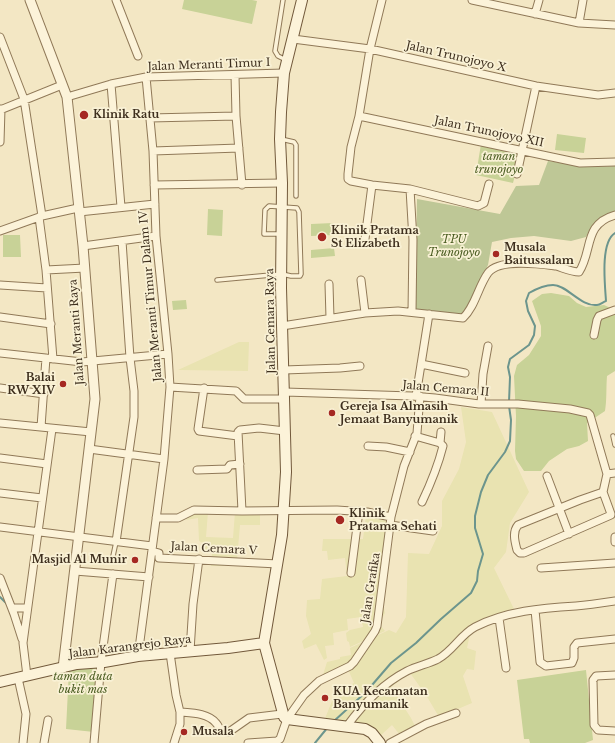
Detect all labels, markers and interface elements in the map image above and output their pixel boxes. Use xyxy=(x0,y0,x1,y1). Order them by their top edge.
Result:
street label: Jalan Trunojoyo X xyxy=(405,39,507,75)
street label: Jalan Meranti Timur I xyxy=(147,56,271,74)
place label: Klinik Ratu xyxy=(93,108,159,122)
marker: Klinik Ratu xyxy=(78,109,90,121)
street label: Jalan Trunojoyo XII xyxy=(433,114,545,150)
park label: taman trunojoyo xyxy=(475,150,523,176)
street label: Jalan Meranti Timur Dalam IV xyxy=(137,210,165,382)
place label: Klinik Pratama St Elizabeth xyxy=(331,224,419,250)
marker: Klinik Pratama St Elizabeth xyxy=(316,231,328,243)
park label: TPU Trunojoyo xyxy=(428,233,480,259)
place label: Musala Baitussalam xyxy=(504,241,574,267)
marker: Musala Baitussalam xyxy=(491,249,501,259)
street label: Jalan Cemara Raya xyxy=(263,268,279,374)
street label: Jalan Meranti Raya xyxy=(67,279,87,385)
place label: Balai RW XIV xyxy=(7,371,55,397)
marker: Balai RW XIV xyxy=(58,379,68,389)
street label: Jalan Cemara II xyxy=(402,379,490,399)
place label: Gereja Isa Almasih Jemaat Banyumanik xyxy=(340,400,458,426)
marker: Gereja Isa Almasih Jemaat Banyumanik xyxy=(327,408,337,418)
place label: Klinik Pratama Sehati xyxy=(349,507,437,533)
marker: Klinik Pratama Sehati xyxy=(334,514,346,526)
street label: Jalan Cemara V xyxy=(170,540,258,558)
street label: Jalan Grafika xyxy=(359,552,383,624)
place label: Masjid Al Munir xyxy=(31,553,127,567)
marker: Masjid Al Munir xyxy=(130,555,140,565)
street label: Jalan Karangrejo Raya xyxy=(68,633,192,661)
park label: taman duta bukit mas xyxy=(53,670,113,696)
place label: KUA Kecamatan Banyumanik xyxy=(333,685,428,711)
marker: KUA Kecamatan Banyumanik xyxy=(320,693,330,703)
place label: Musala xyxy=(192,725,234,739)
marker: Musala xyxy=(179,727,189,737)

